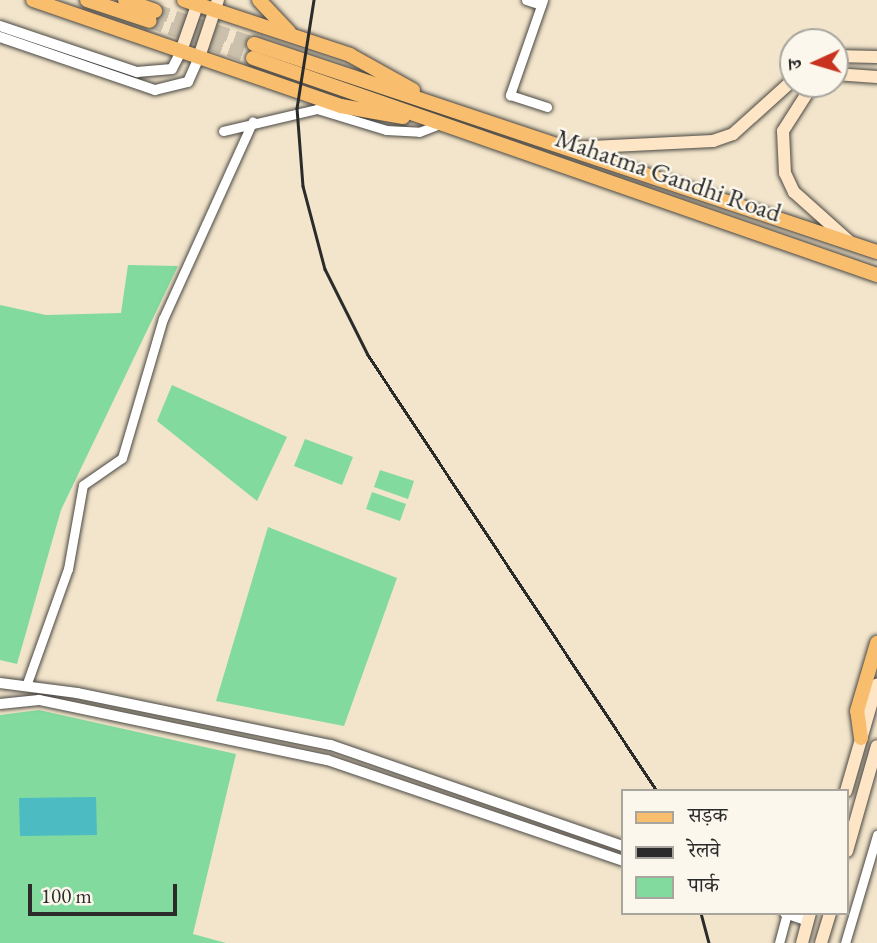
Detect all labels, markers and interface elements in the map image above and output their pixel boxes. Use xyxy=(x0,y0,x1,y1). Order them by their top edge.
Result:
north arrow xyxy=(779,28,849,98)
text: उ xyxy=(782,59,807,70)
street label: Mahatma Gandhi Road xyxy=(551,123,785,229)
legend xyxy=(622,789,849,915)
text: सड़क xyxy=(688,801,727,828)
text: रेलवे xyxy=(688,836,720,863)
scale bar xyxy=(32,870,180,914)
text: पार्क xyxy=(688,871,719,898)
text: 100 m xyxy=(41,882,92,909)

